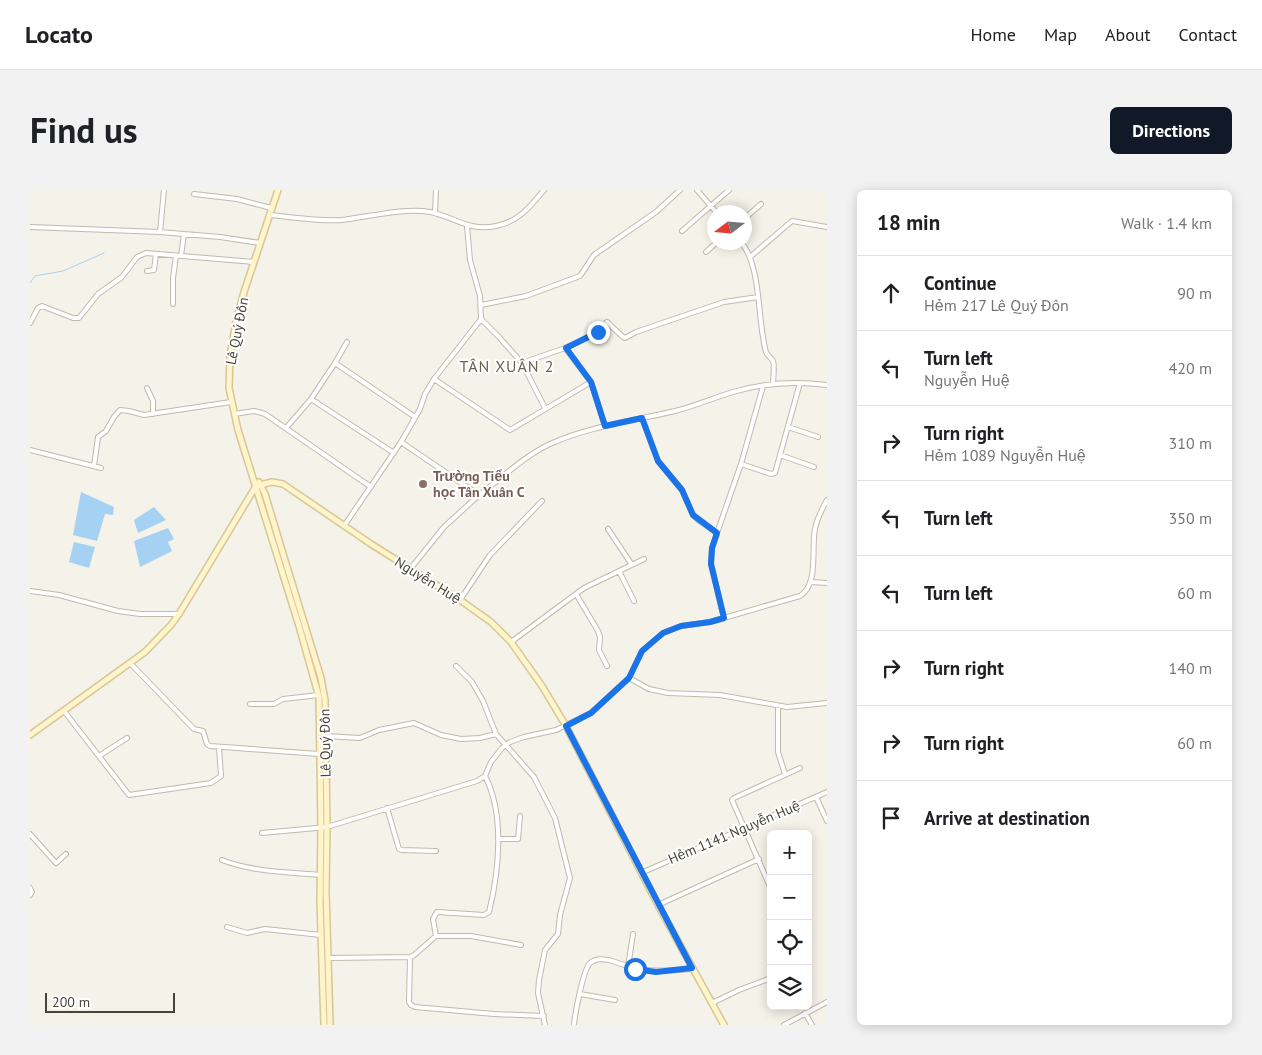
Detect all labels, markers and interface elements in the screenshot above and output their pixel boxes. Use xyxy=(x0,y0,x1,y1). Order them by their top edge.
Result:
text: Locato xyxy=(25,19,93,50)
text: Home xyxy=(970,23,1016,46)
text: Map xyxy=(1044,23,1077,46)
text: About xyxy=(1105,23,1151,46)
text: Contact xyxy=(1179,23,1237,46)
text: Find us xyxy=(30,107,138,153)
button: Directions xyxy=(1110,107,1232,154)
north arrow xyxy=(707,205,752,250)
text: 18 min xyxy=(877,209,940,236)
text: Walk · 1.4 km xyxy=(1121,213,1212,233)
text: Continue xyxy=(924,271,996,295)
icon: ahead xyxy=(877,279,905,307)
text: 90 m xyxy=(1177,283,1212,303)
text: Hẻm 217 Lê Quý Đôn xyxy=(924,295,1069,315)
street label: Lê Quý Đôn xyxy=(222,296,252,366)
route end xyxy=(587,321,610,344)
text: Turn left xyxy=(924,346,993,370)
icon: left xyxy=(877,354,905,382)
district label: TÂN XUÂN 2 xyxy=(459,356,555,376)
text: 420 m xyxy=(1169,358,1212,378)
text: Nguyễn Huệ xyxy=(924,370,1010,390)
text: Turn right xyxy=(924,421,1004,445)
icon: right xyxy=(877,429,905,457)
text: 310 m xyxy=(1169,433,1212,453)
text: Hẻm 1089 Nguyễn Huệ xyxy=(924,445,1086,465)
place label: Trường Tiểu học Tân Xuân C xyxy=(433,467,525,501)
marker: Trường Tiểu học Tân Xuân C xyxy=(417,478,429,490)
icon: left xyxy=(877,504,905,532)
text: Turn left xyxy=(924,506,993,530)
text: 350 m xyxy=(1169,508,1212,528)
street label: Nguyễn Huệ xyxy=(391,553,465,608)
icon: left xyxy=(877,579,905,607)
text: Turn left xyxy=(924,581,993,605)
text: 60 m xyxy=(1177,583,1212,603)
icon: right xyxy=(877,654,905,682)
text: Turn right xyxy=(924,656,1004,680)
text: 140 m xyxy=(1169,658,1212,678)
street label: Lê Quý Đôn xyxy=(315,709,335,777)
icon: right xyxy=(877,729,905,757)
text: Turn right xyxy=(924,731,1004,755)
text: 60 m xyxy=(1177,733,1212,753)
street label: Hẻm 1141 Nguyễn Huệ xyxy=(665,796,803,868)
icon: arrive xyxy=(877,804,905,832)
text: Arrive at destination xyxy=(924,806,1090,830)
map controls xyxy=(767,830,812,1010)
button: + xyxy=(767,830,812,875)
button: − xyxy=(767,875,812,920)
button: locate xyxy=(767,920,812,965)
route start xyxy=(624,958,647,981)
button: layers xyxy=(767,965,812,1010)
scale bar xyxy=(45,990,175,1013)
text: 200 m xyxy=(52,993,90,1011)

